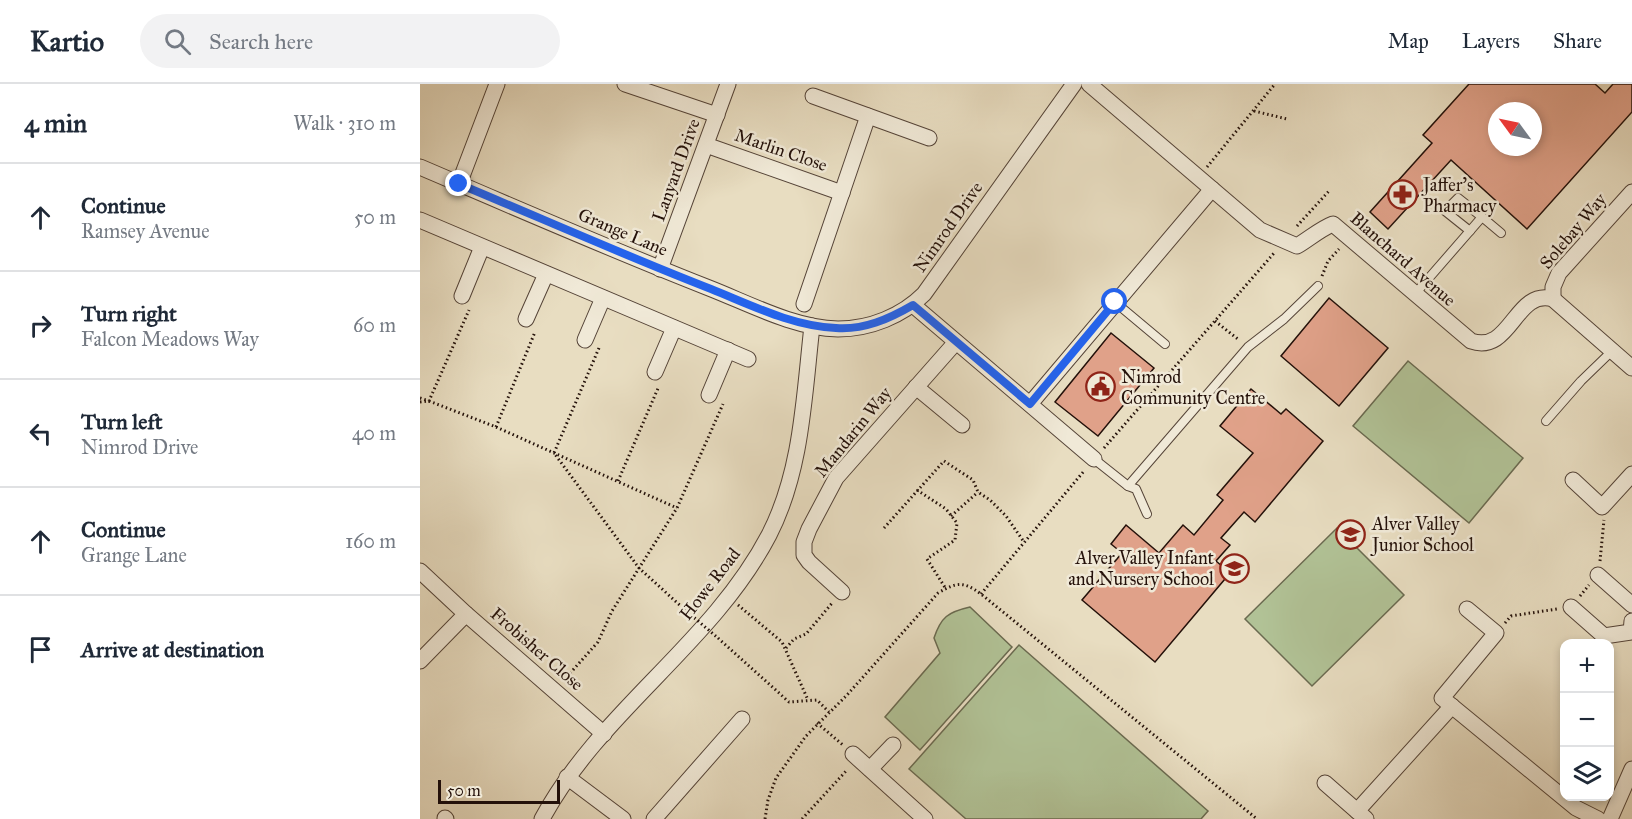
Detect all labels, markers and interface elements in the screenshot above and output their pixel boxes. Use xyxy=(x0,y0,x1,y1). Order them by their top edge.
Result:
search box xyxy=(140,14,560,68)
text: Kartio xyxy=(30,24,104,59)
icon: search xyxy=(161,25,194,58)
text: Search here xyxy=(209,28,313,55)
text: Map xyxy=(1388,28,1429,54)
text: Layers xyxy=(1462,28,1520,54)
text: Share xyxy=(1553,28,1602,54)
north arrow xyxy=(1488,102,1542,156)
text: 4 min xyxy=(24,107,87,139)
text: Walk · 310 m xyxy=(293,111,396,135)
street label: Lanyard Drive xyxy=(647,116,705,224)
street label: Marlin Close xyxy=(732,124,830,176)
route end xyxy=(445,170,471,196)
place label: Jaffer's Pharmacy xyxy=(1421,174,1497,217)
street label: Nimrod Drive xyxy=(909,177,987,277)
pharmacy icon: Jaffer's Pharmacy xyxy=(1386,179,1418,211)
street label: Solebay Way xyxy=(1535,188,1611,273)
text: Continue xyxy=(81,192,166,219)
icon: ahead xyxy=(24,201,57,234)
street label: Grange Lane xyxy=(575,203,671,262)
text: 50 m xyxy=(354,205,396,229)
street label: Blanchard Avenue xyxy=(1346,207,1460,311)
text: Ramsey Avenue xyxy=(81,219,210,243)
route start xyxy=(1101,288,1127,314)
text: Turn right xyxy=(81,300,177,327)
icon: right xyxy=(24,309,57,342)
text: 60 m xyxy=(353,313,396,337)
text: Falcon Meadows Way xyxy=(81,327,259,351)
place label: Nimrod Community Centre xyxy=(1121,366,1265,409)
public building icon: Nimrod Community Centre xyxy=(1084,371,1116,403)
street label: Mandarin Way xyxy=(810,382,896,482)
text: Turn left xyxy=(81,408,163,435)
icon: left xyxy=(24,417,57,450)
text: 40 m xyxy=(352,421,396,445)
text: Nimrod Drive xyxy=(81,435,198,459)
place label: Alver Valley Junior School xyxy=(1370,513,1474,557)
text: Continue xyxy=(81,516,166,543)
school or university icon: Alver Valley Junior School xyxy=(1335,518,1367,550)
icon: ahead xyxy=(24,525,57,558)
text: 160 m xyxy=(345,529,396,553)
text: Grange Lane xyxy=(81,543,187,567)
street label: Howe Road xyxy=(675,543,745,625)
place label: Alver Valley Infant and Nursery School xyxy=(1068,547,1215,590)
school or university icon: Alver Valley Infant and Nursery School xyxy=(1219,552,1251,584)
street label: Frobisher Close xyxy=(486,603,588,695)
icon: arrive xyxy=(24,633,57,666)
text: Arrive at destination xyxy=(81,636,264,663)
map controls xyxy=(1560,639,1614,801)
button: + xyxy=(1560,639,1614,693)
button: − xyxy=(1560,693,1614,747)
button: layers xyxy=(1560,747,1614,801)
scale bar xyxy=(438,777,560,804)
text: 50 m xyxy=(447,781,481,800)

